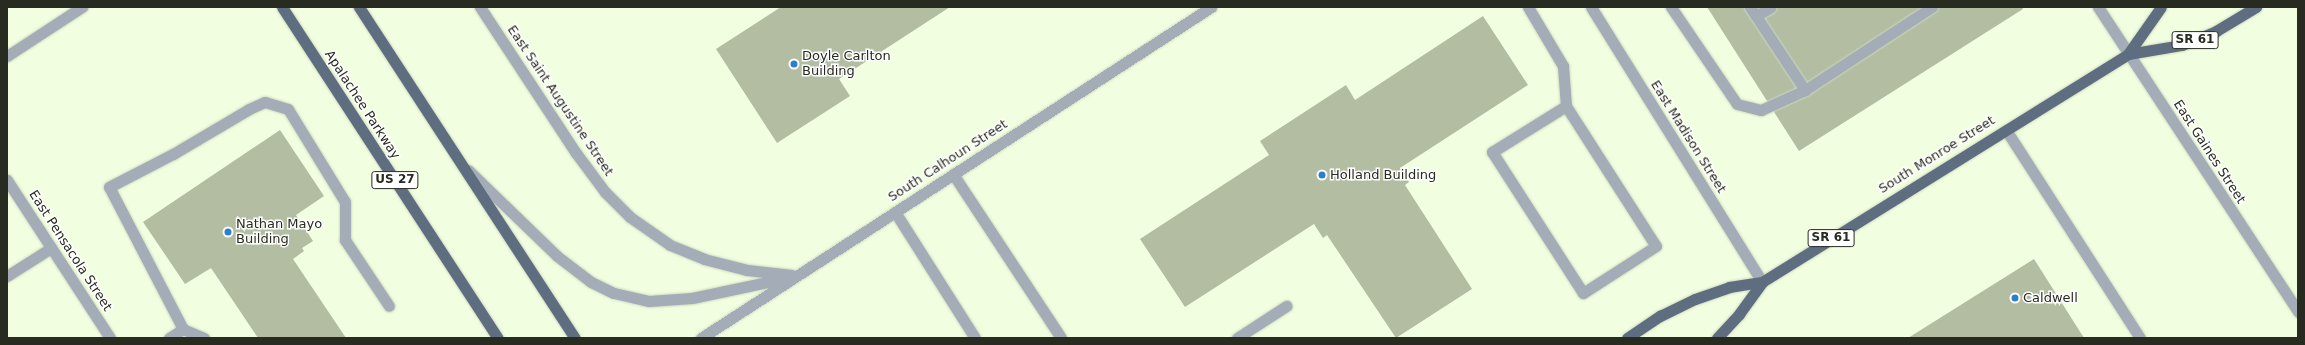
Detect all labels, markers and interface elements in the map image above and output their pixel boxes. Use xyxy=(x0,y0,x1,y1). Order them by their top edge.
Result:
street label: East Saint Augustine Street xyxy=(504,23,616,179)
road number: SR 61 xyxy=(2171,30,2219,50)
street label: Apalachee Parkway xyxy=(321,48,403,162)
place label: Doyle Carlton Building xyxy=(802,49,891,80)
marker: Doyle Carlton Building xyxy=(789,59,799,69)
street label: East Madison Street xyxy=(1647,78,1729,196)
street label: East Gaines Street xyxy=(2170,97,2248,207)
street label: South Monroe Street xyxy=(1876,113,1998,197)
street label: South Calhoun Street xyxy=(886,117,1010,205)
place label: Holland Building xyxy=(1330,167,1436,183)
road number: US 27 xyxy=(371,170,419,190)
marker: Holland Building xyxy=(1317,170,1327,180)
street label: East Pensacola Street xyxy=(25,188,115,314)
place label: Nathan Mayo Building xyxy=(236,217,322,248)
marker: Nathan Mayo Building xyxy=(223,227,233,237)
road number: SR 61 xyxy=(1807,228,1855,248)
place label: Caldwell xyxy=(2023,290,2078,306)
marker: Caldwell xyxy=(2010,293,2020,303)

